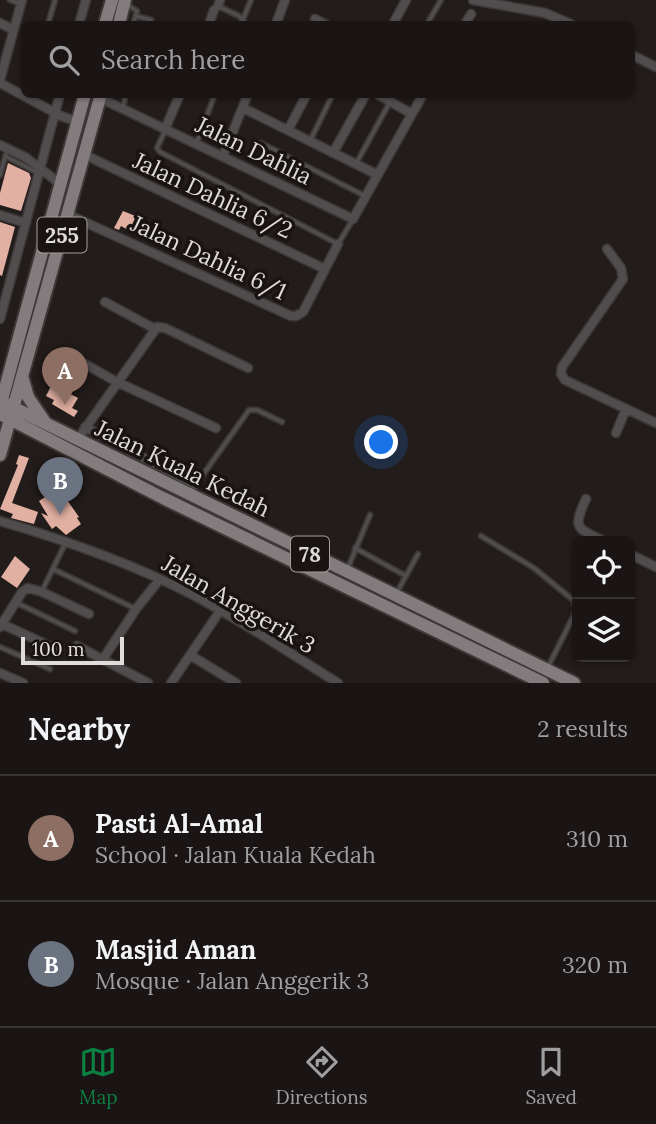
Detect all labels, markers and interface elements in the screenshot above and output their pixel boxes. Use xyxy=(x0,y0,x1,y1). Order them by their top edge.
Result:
search box xyxy=(21,21,635,98)
icon: search xyxy=(45,41,83,79)
text: Search here xyxy=(101,43,245,76)
street label: Jalan Dahlia xyxy=(190,109,317,191)
street label: Jalan Dahlia 6/2 xyxy=(128,145,297,245)
street label: Jalan Dahlia 6/1 xyxy=(125,208,291,307)
road number: 255 xyxy=(38,218,86,252)
pin: A xyxy=(42,347,88,405)
street label: Jalan Kuala Kedah xyxy=(90,413,275,523)
your location xyxy=(364,425,398,459)
pin: B xyxy=(37,457,83,515)
road number: 78 xyxy=(291,536,329,572)
map controls xyxy=(572,536,635,662)
button: locate xyxy=(572,536,635,599)
street label: Jalan Anggerik 3 xyxy=(156,548,321,660)
button: layers xyxy=(572,599,635,662)
scale bar xyxy=(21,634,124,666)
text: 100 m xyxy=(32,637,85,661)
text: Nearby xyxy=(28,710,130,748)
text: 2 results xyxy=(537,714,628,743)
text: Pasti Al-Amal xyxy=(95,807,263,840)
text: A xyxy=(43,824,59,853)
text: 310 m xyxy=(566,824,628,853)
text: School · Jalan Kuala Kedah xyxy=(95,840,376,869)
text: Masjid Aman xyxy=(95,933,256,966)
text: B xyxy=(43,950,59,979)
text: 320 m xyxy=(562,950,628,979)
text: Mosque · Jalan Anggerik 3 xyxy=(95,966,369,995)
tab: Map xyxy=(79,1043,118,1109)
tab: Directions xyxy=(276,1043,368,1109)
tab: Saved xyxy=(526,1043,577,1109)

